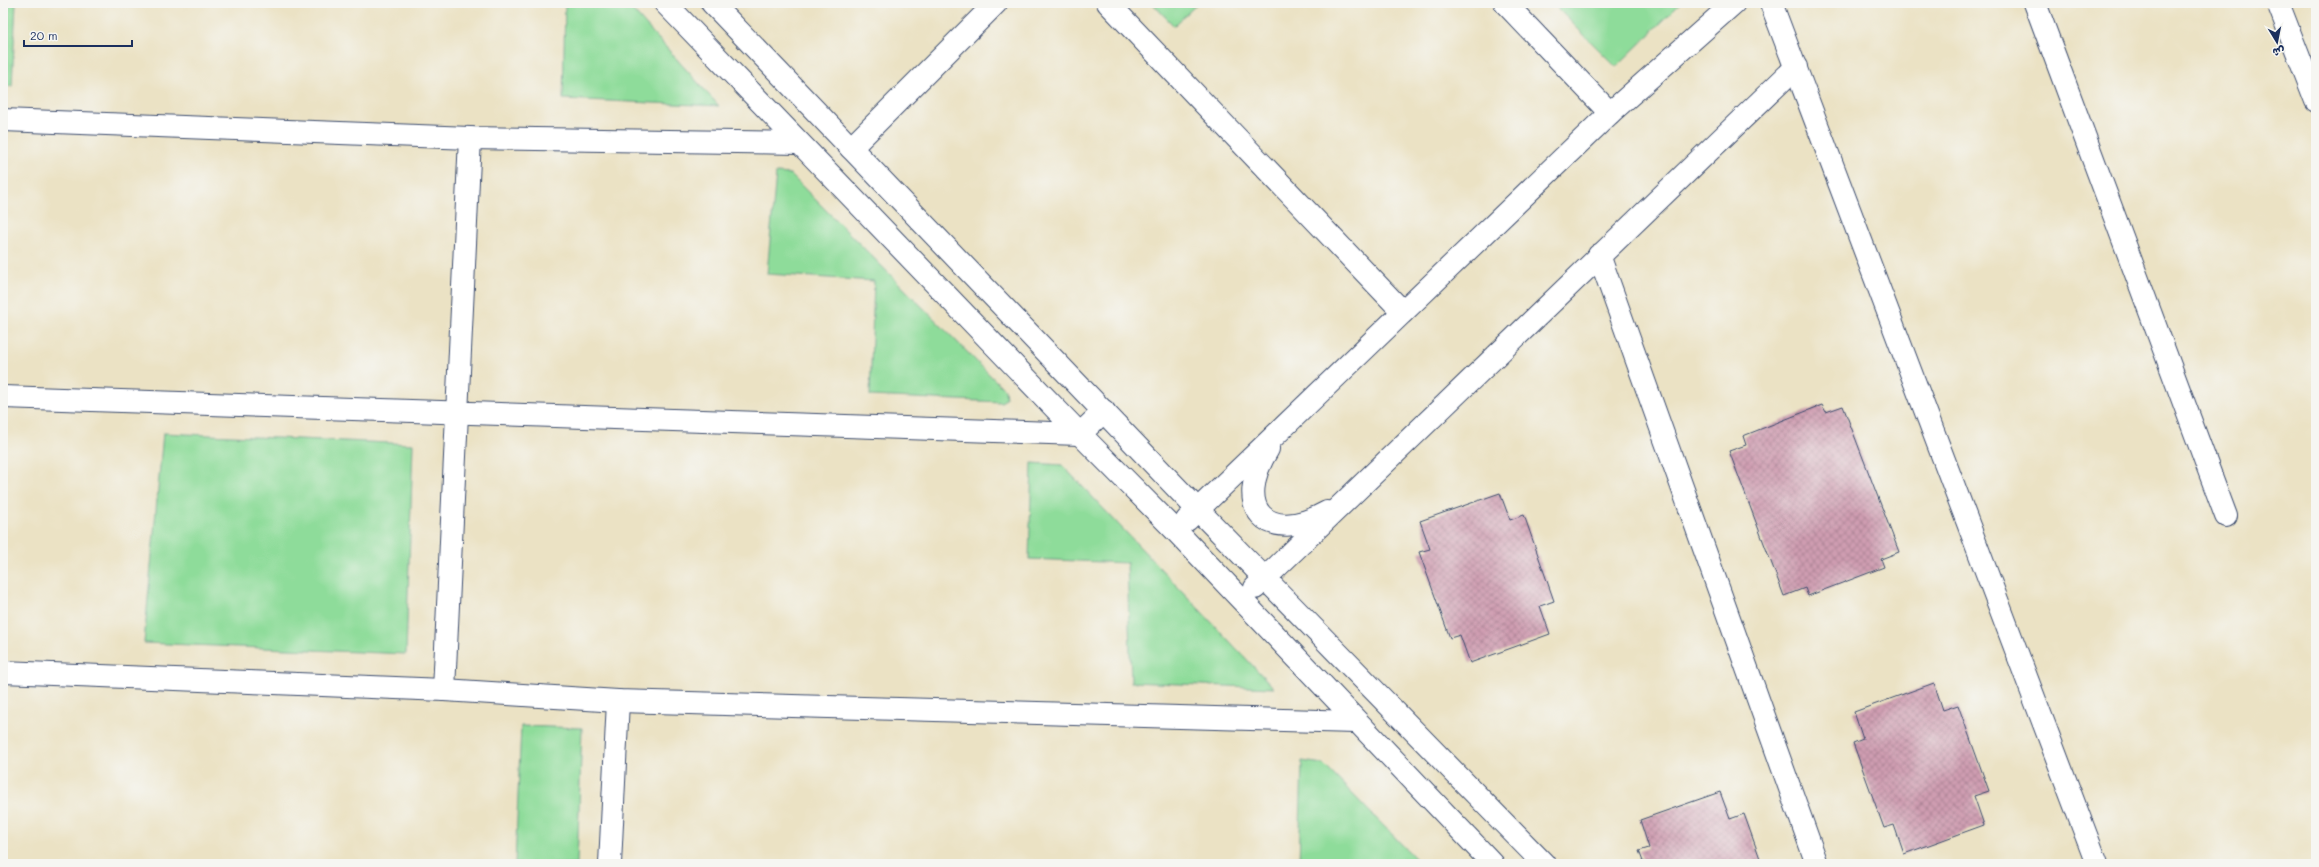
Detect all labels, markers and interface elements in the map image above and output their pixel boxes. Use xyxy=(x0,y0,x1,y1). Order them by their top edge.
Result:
scale bar xyxy=(24,22,132,48)
north arrow xyxy=(2257,22,2297,62)
text: 20 m xyxy=(30,27,58,43)
text: ش xyxy=(2272,44,2286,61)

